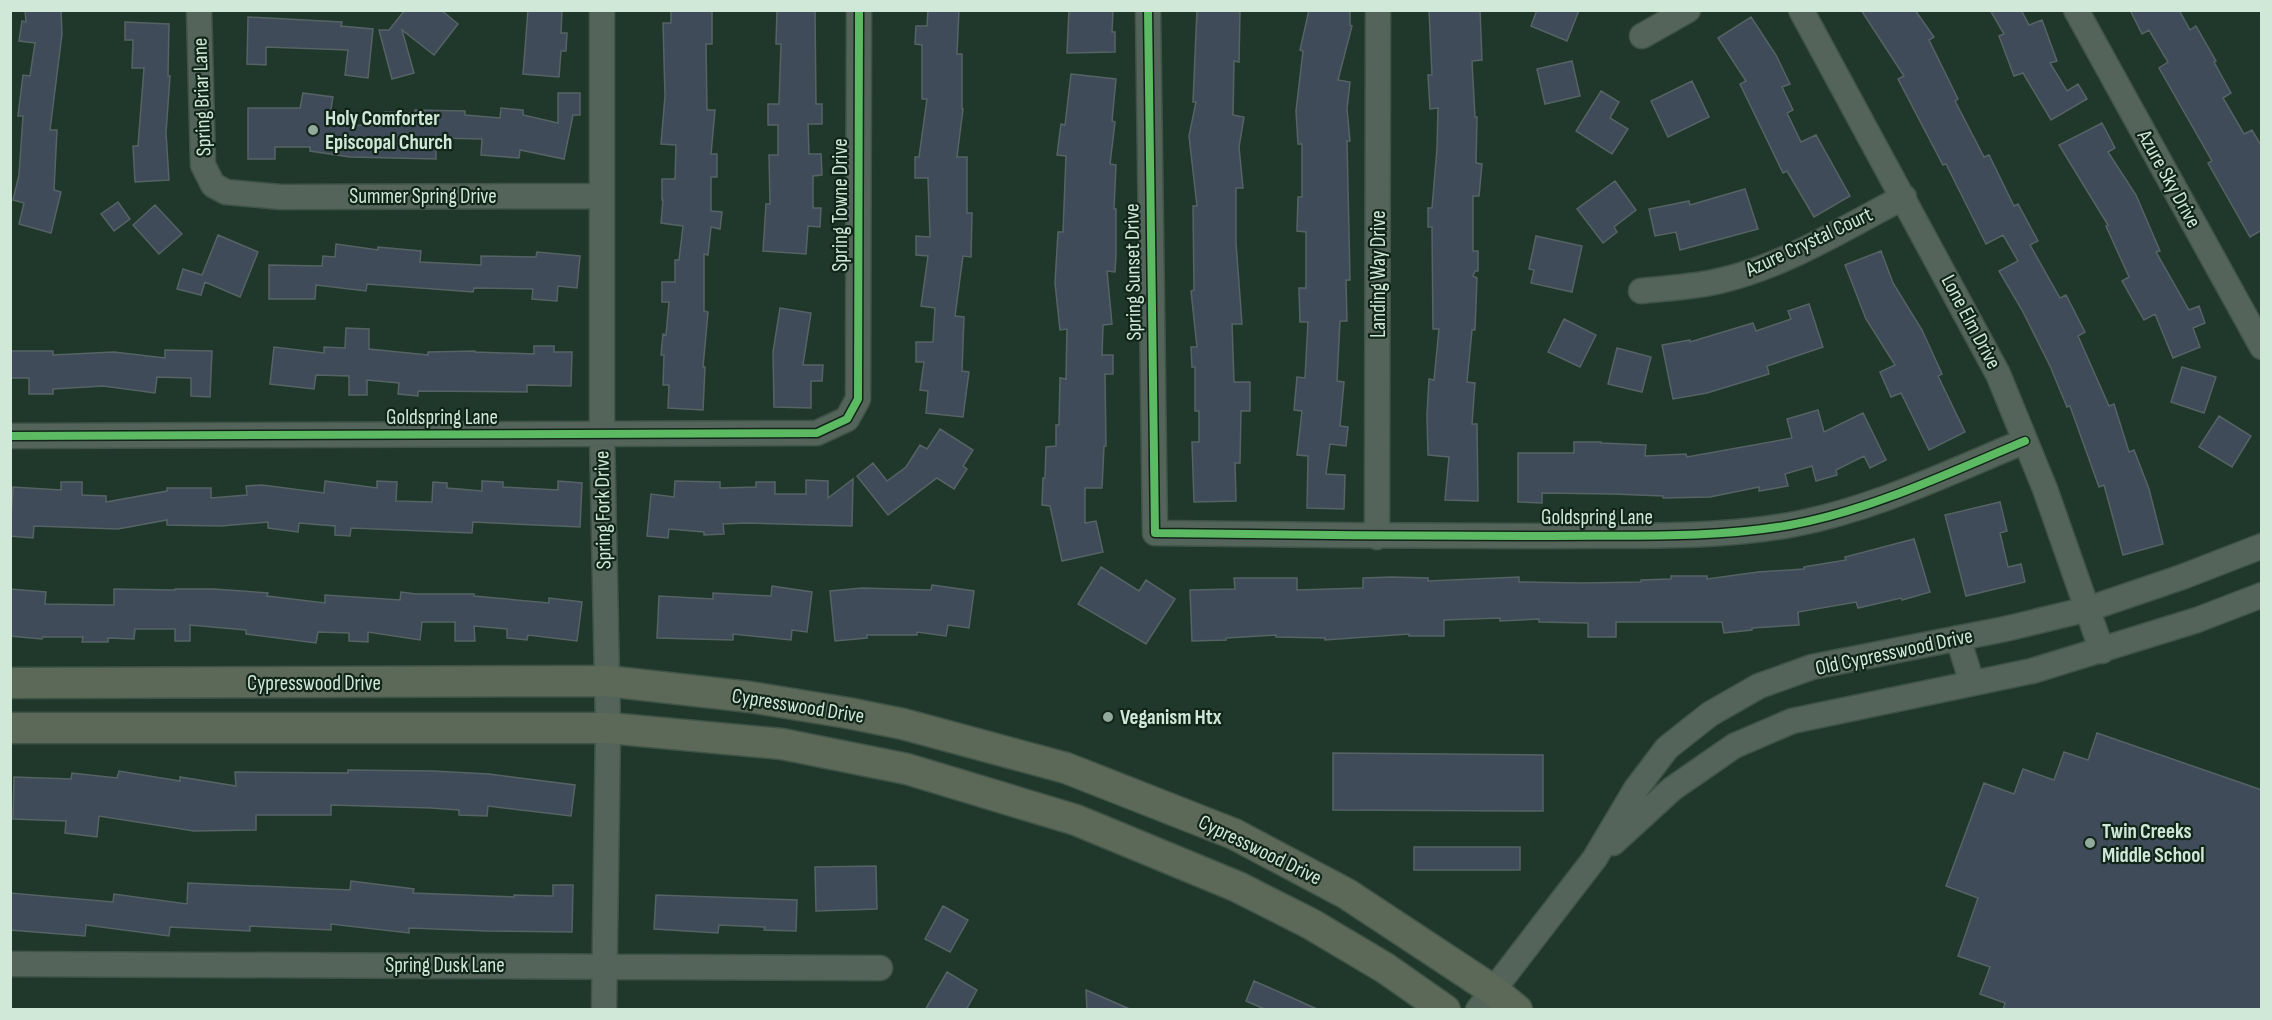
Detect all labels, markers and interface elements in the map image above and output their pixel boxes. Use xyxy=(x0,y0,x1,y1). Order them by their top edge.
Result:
street label: Spring Briar Lane xyxy=(187,37,217,157)
place label: Holy Comforter Episcopal Church xyxy=(325,106,452,155)
marker: Holy Comforter Episcopal Church xyxy=(306,123,320,137)
street label: Azure Sky Drive xyxy=(2131,125,2206,232)
street label: Spring Towne Drive xyxy=(828,138,853,272)
street label: Summer Spring Drive xyxy=(349,184,497,209)
street label: Azure Crystal Court xyxy=(1741,202,1876,283)
street label: Spring Sunset Drive xyxy=(1119,203,1147,341)
street label: Landing Way Drive xyxy=(1366,210,1391,338)
street label: Lone Elm Drive xyxy=(1936,271,2006,373)
street label: Goldspring Lane xyxy=(386,405,498,430)
street label: Spring Fork Drive xyxy=(589,450,617,570)
street label: Goldspring Lane xyxy=(1541,505,1653,530)
street label: Old Cypresswood Drive xyxy=(1813,623,1975,681)
street label: Cypresswood Drive xyxy=(247,671,381,696)
street label: Cypresswood Drive xyxy=(730,683,866,729)
place label: Veganism Htx xyxy=(1120,705,1222,730)
marker: Veganism Htx xyxy=(1101,710,1115,724)
street label: Cypresswood Drive xyxy=(1194,809,1326,891)
place label: Twin Creeks Middle School xyxy=(2102,819,2205,868)
marker: Twin Creeks Middle School xyxy=(2083,836,2097,850)
street label: Spring Dusk Lane xyxy=(385,953,505,978)

